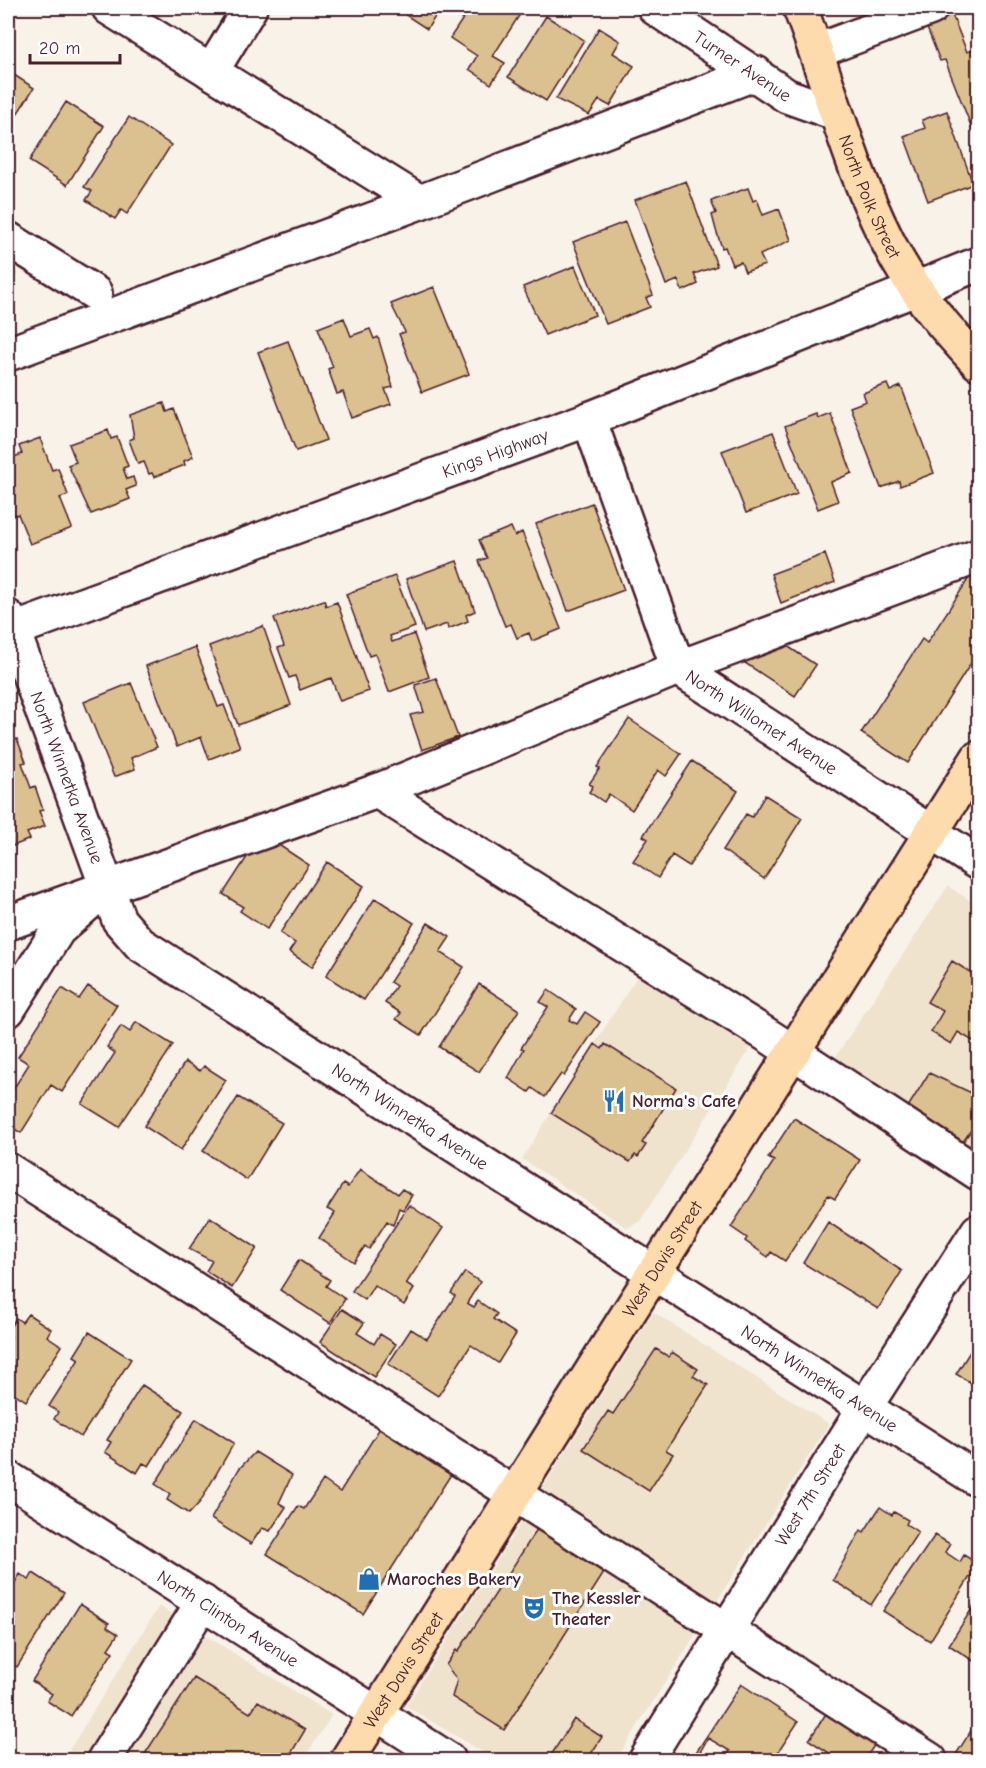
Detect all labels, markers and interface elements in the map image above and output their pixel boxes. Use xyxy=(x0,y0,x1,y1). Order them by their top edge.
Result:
scale bar xyxy=(30,27,120,65)
street label: Turner Avenue xyxy=(689,27,795,107)
text: 20 m xyxy=(39,38,80,59)
street label: North Polk Street xyxy=(834,132,905,263)
street label: Kings Highway xyxy=(440,424,552,483)
street label: North Willomet Avenue xyxy=(682,666,841,780)
street label: North Winnetka Avenue xyxy=(25,689,107,867)
street label: North Winnetka Avenue xyxy=(327,1059,492,1175)
restaurant icon: Norma's Cafe xyxy=(601,1088,627,1114)
place label: Norma's Cafe xyxy=(632,1091,736,1112)
street label: West Davis Street xyxy=(619,1197,708,1321)
street label: North Winnetka Avenue xyxy=(737,1321,901,1437)
street label: West 7th Street xyxy=(771,1439,851,1550)
street label: North Clinton Avenue xyxy=(153,1566,302,1672)
shop icon: Maroches Bakery xyxy=(356,1566,382,1592)
place label: Maroches Bakery xyxy=(387,1569,522,1590)
place label: The Kessler Theater xyxy=(552,1588,642,1630)
theatre icon: The Kessler Theater xyxy=(521,1595,547,1621)
street label: West Davis Street xyxy=(360,1608,449,1732)

